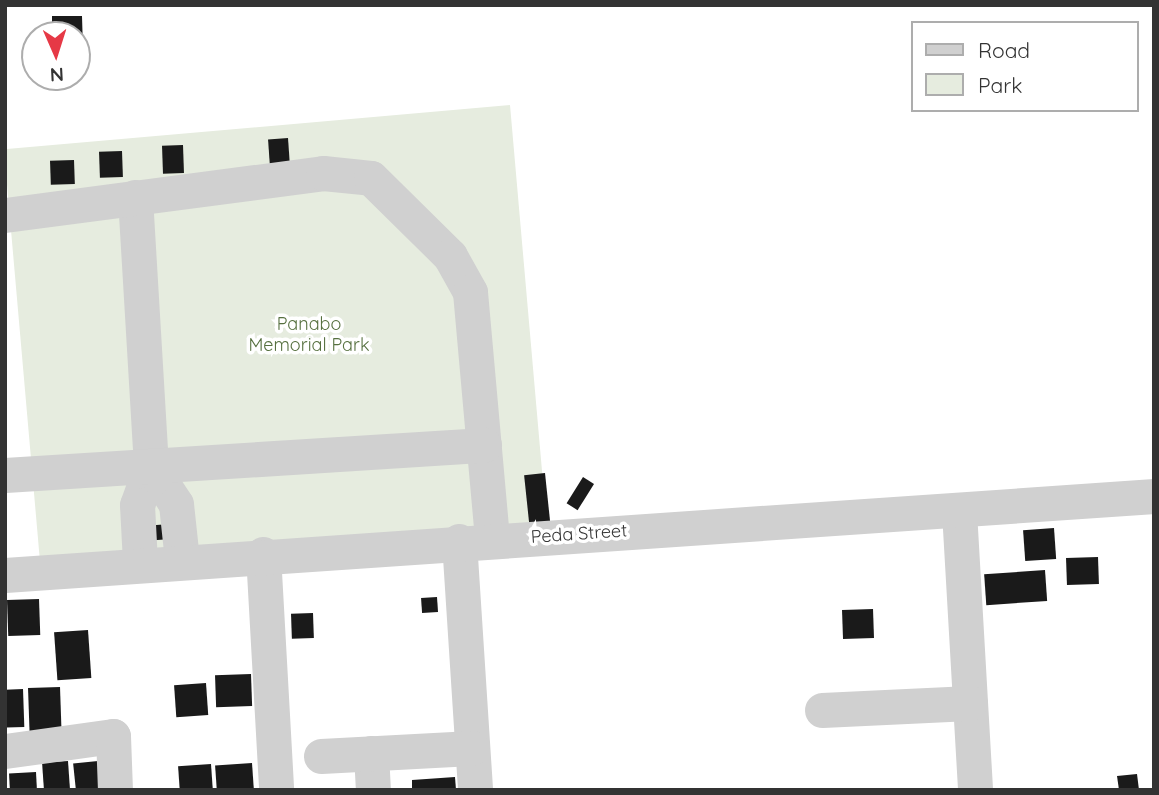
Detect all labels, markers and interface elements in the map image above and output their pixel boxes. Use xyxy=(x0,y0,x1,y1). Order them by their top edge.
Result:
north arrow xyxy=(21,21,91,91)
legend xyxy=(911,21,1138,112)
text: Road xyxy=(978,37,1030,63)
text: N xyxy=(49,63,65,87)
text: Park xyxy=(978,72,1022,98)
park label: Panabo Memorial Park xyxy=(248,314,370,356)
street label: Peda Street xyxy=(530,520,628,548)

